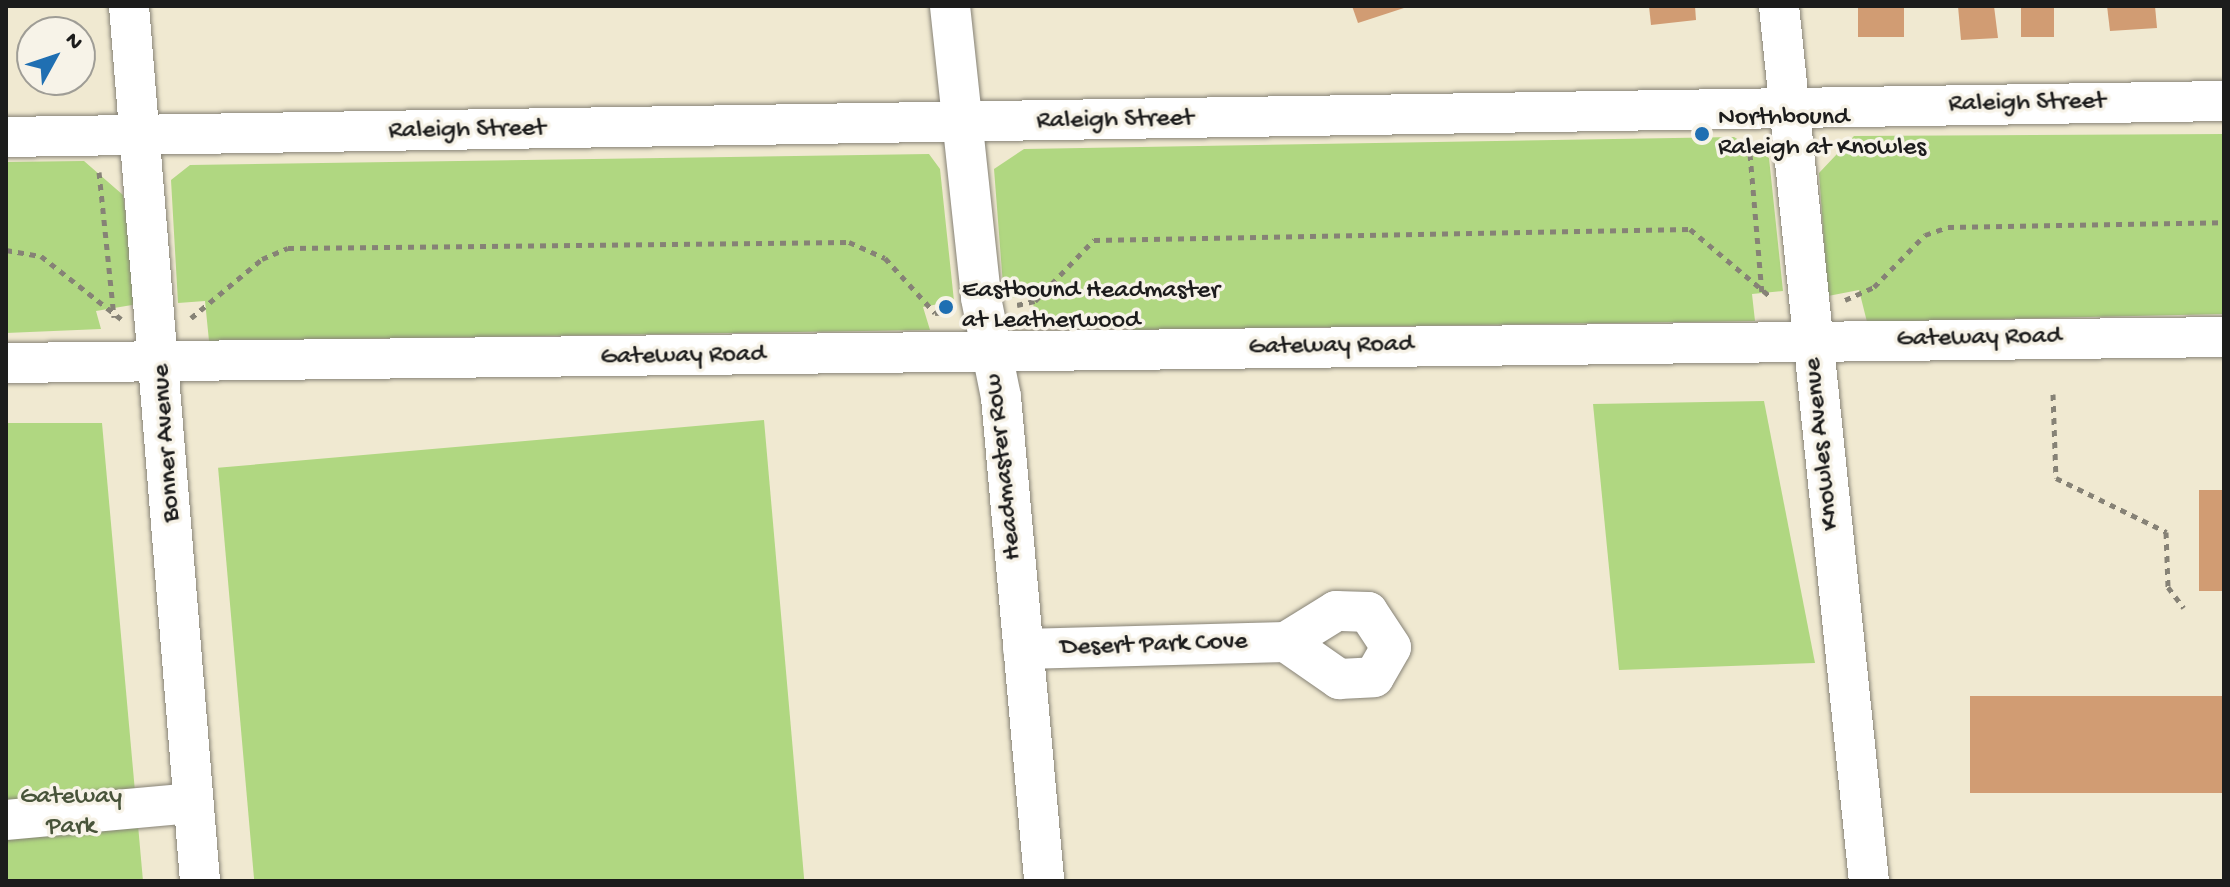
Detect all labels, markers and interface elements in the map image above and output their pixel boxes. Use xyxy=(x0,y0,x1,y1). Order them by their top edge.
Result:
north arrow xyxy=(16,16,96,96)
text: N xyxy=(58,28,87,56)
street label: Raleigh Street xyxy=(1948,87,2106,121)
place label: Northbound Raleigh at Knowles xyxy=(1718,103,1926,164)
street label: Raleigh Street xyxy=(1036,104,1194,138)
street label: Raleigh Street xyxy=(388,114,546,148)
marker: Northbound Raleigh at Knowles xyxy=(1693,125,1711,143)
place label: Eastbound Headmaster at Leatherwood xyxy=(962,276,1220,338)
marker: Eastbound Headmaster at Leatherwood xyxy=(937,298,955,316)
street label: Gateway Road xyxy=(1896,322,2062,356)
street label: Gateway Road xyxy=(1248,330,1414,364)
street label: Gateway Road xyxy=(600,340,766,374)
street label: Knowles Avenue xyxy=(1798,356,1848,532)
street label: Bonner Avenue xyxy=(147,363,189,523)
street label: Headmaster Row xyxy=(980,372,1030,562)
street label: Desert Park Cove xyxy=(1060,627,1248,665)
park label: Gateway Park xyxy=(20,782,122,844)

